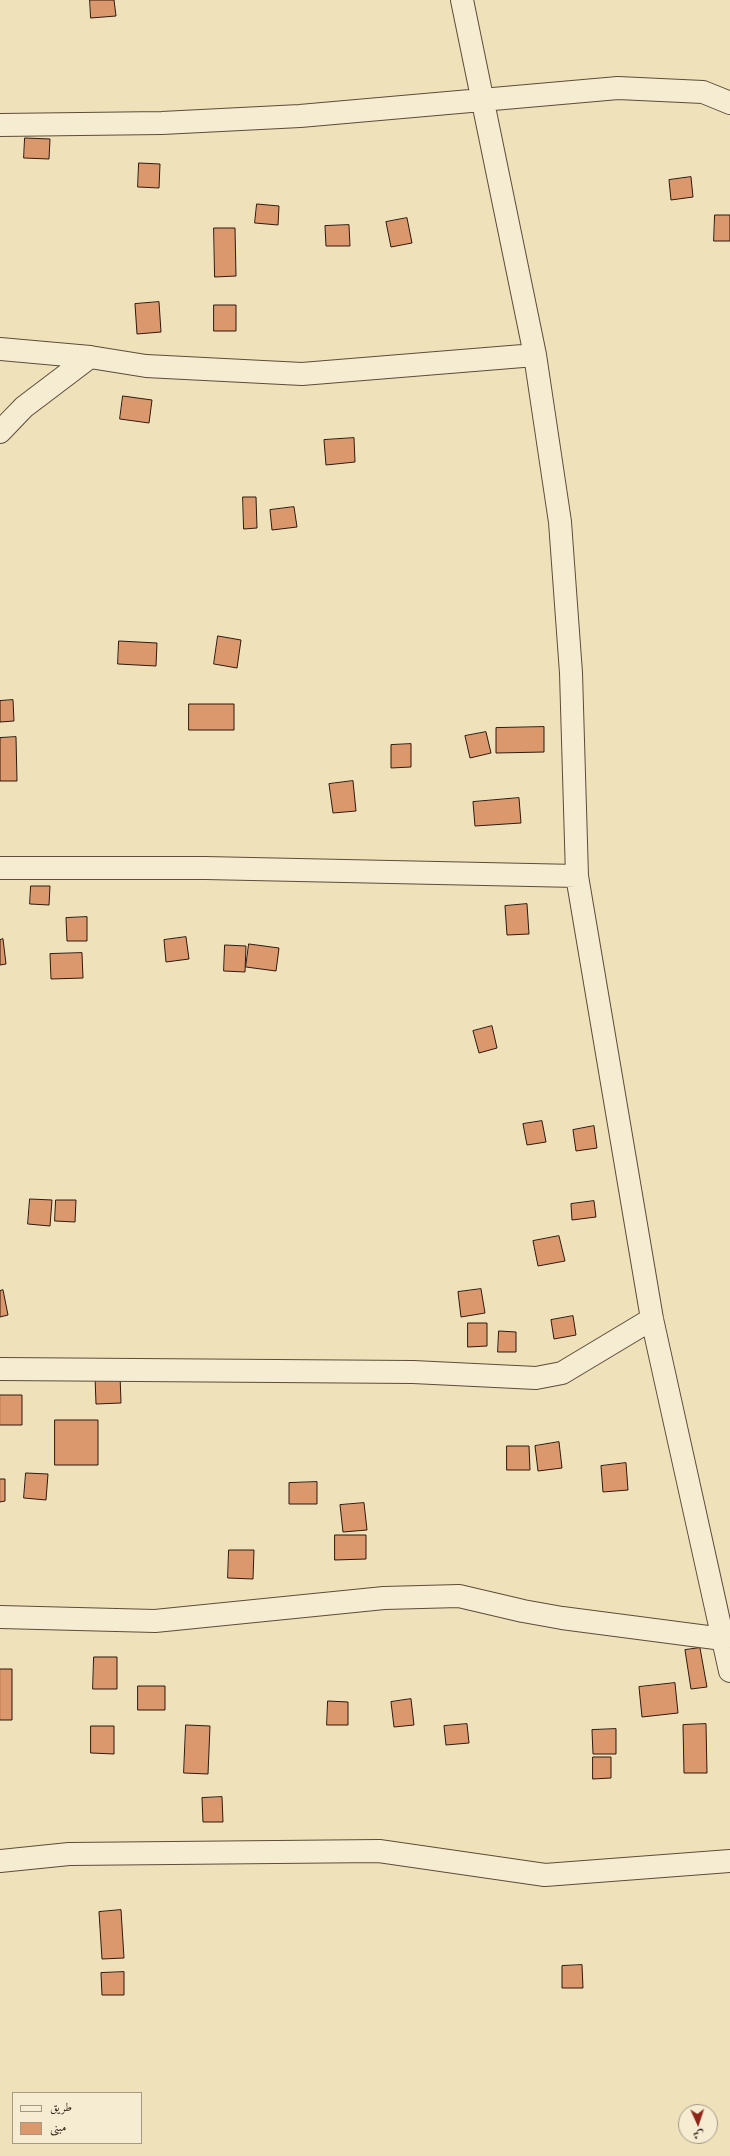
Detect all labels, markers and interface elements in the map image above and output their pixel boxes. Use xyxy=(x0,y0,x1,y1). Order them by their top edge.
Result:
legend xyxy=(12,2092,142,2144)
text: طريق xyxy=(50,2099,72,2115)
north arrow xyxy=(678,2104,718,2144)
text: مبنى xyxy=(50,2119,66,2135)
text: ش xyxy=(693,2128,704,2142)

